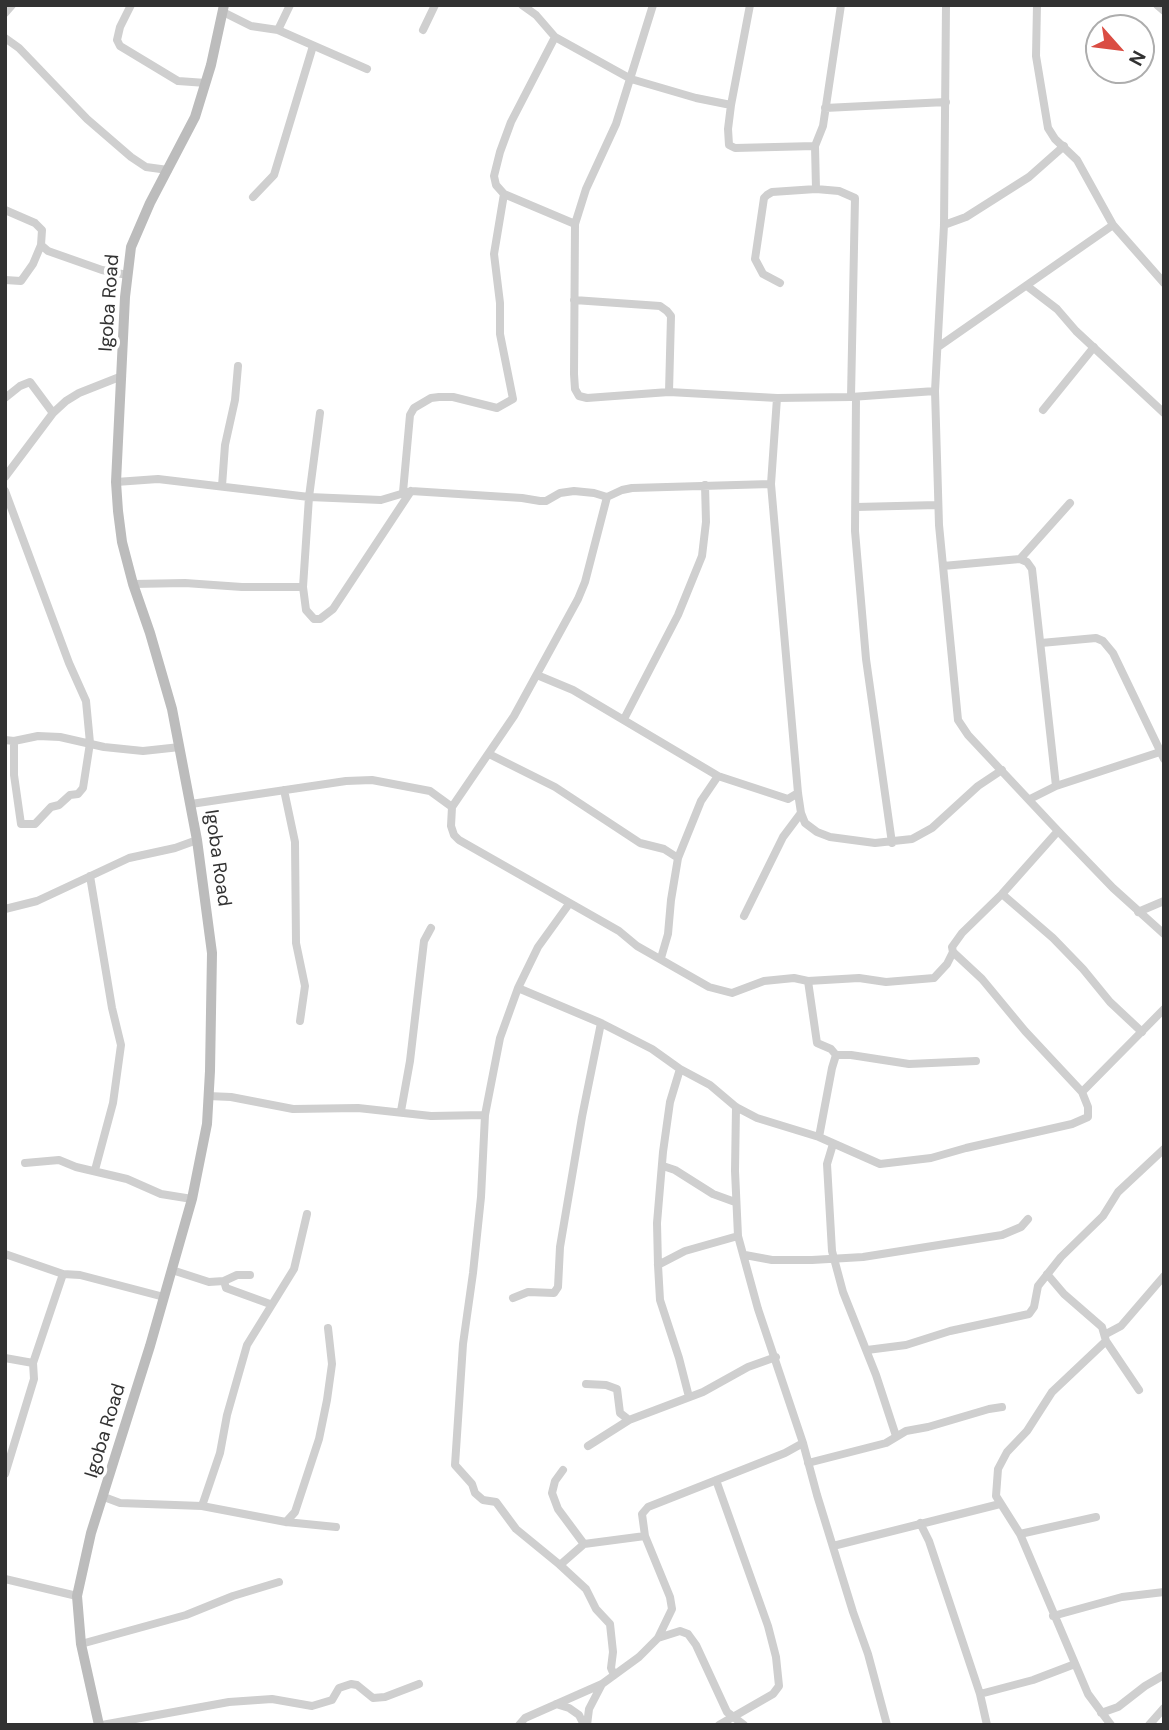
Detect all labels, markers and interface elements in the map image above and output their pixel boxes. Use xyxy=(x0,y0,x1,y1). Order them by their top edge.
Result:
north arrow xyxy=(1085,14,1155,84)
text: N xyxy=(1123,46,1152,70)
street label: Igoba Road xyxy=(95,254,125,352)
street label: Igoba Road xyxy=(199,808,235,908)
street label: Igoba Road xyxy=(81,1381,131,1481)

